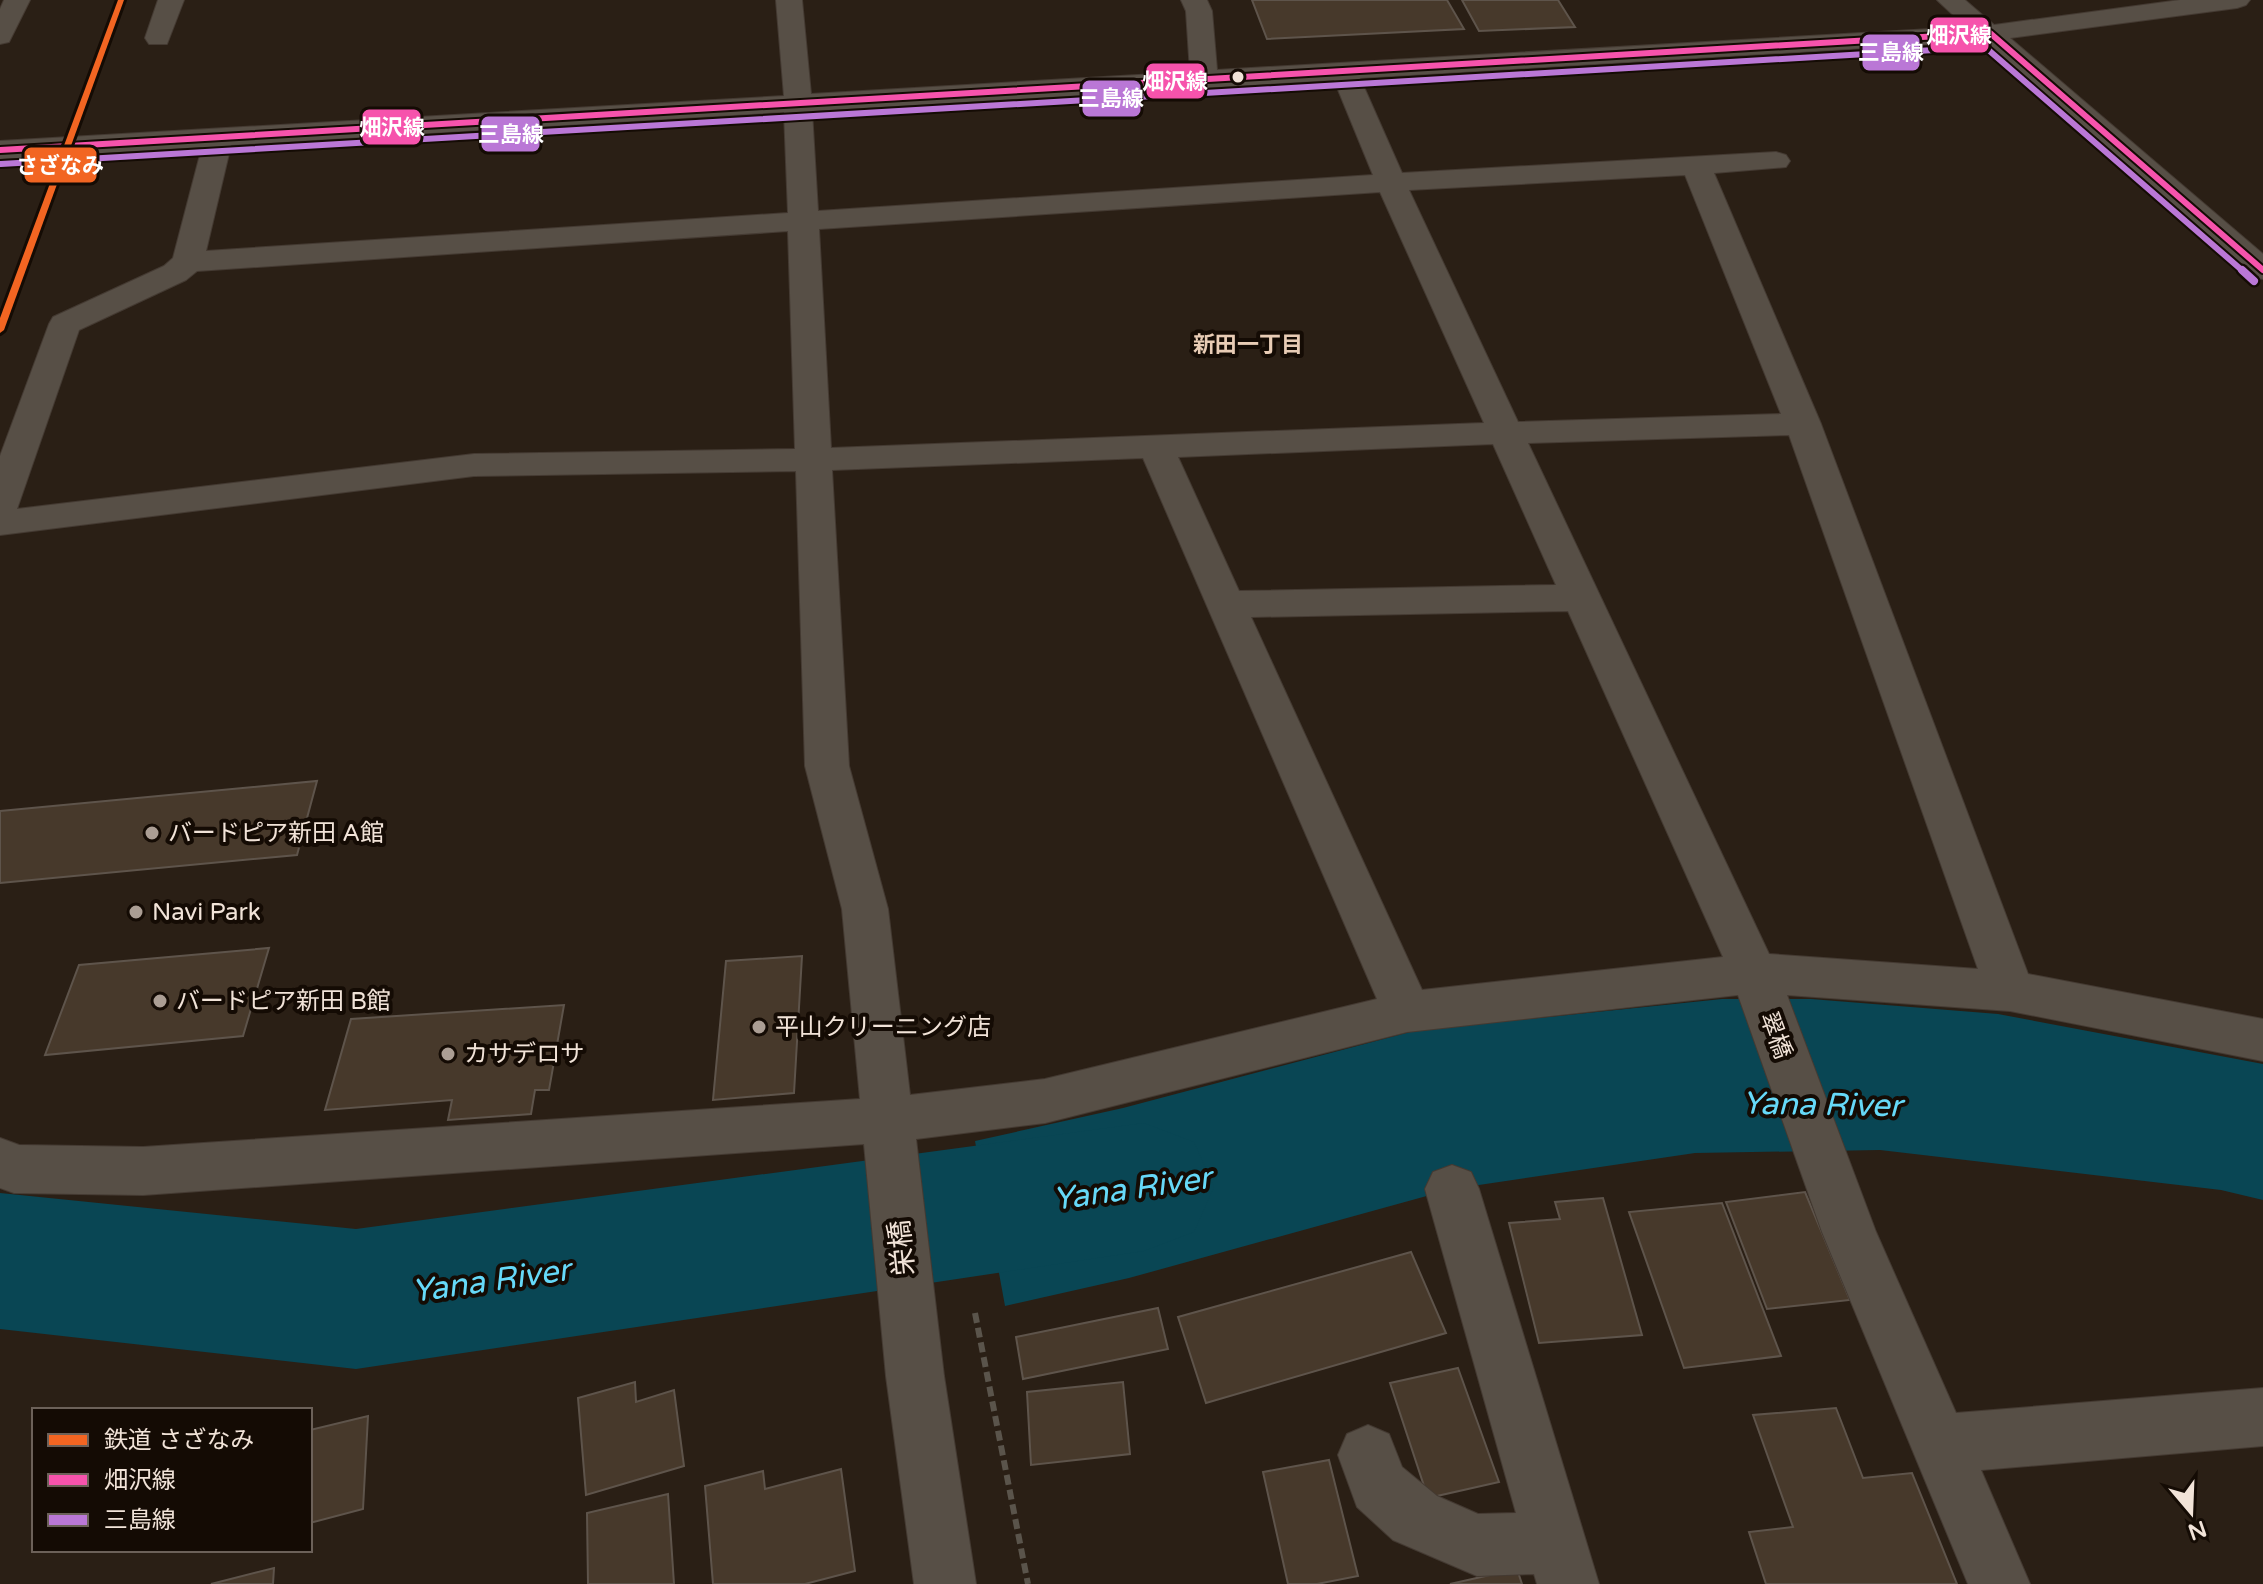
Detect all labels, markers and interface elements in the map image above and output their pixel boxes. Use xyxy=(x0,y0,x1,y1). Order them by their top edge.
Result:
line badge: 畑沢線 xyxy=(1929,16,1990,54)
text: 畑沢線 xyxy=(1926,23,1992,49)
line badge: 三島線 xyxy=(1861,33,1921,72)
text: 三島線 xyxy=(1858,40,1924,66)
line badge: 畑沢線 xyxy=(1145,62,1206,100)
text: 畑沢線 xyxy=(1142,69,1208,95)
unlabelled marker xyxy=(1230,69,1246,85)
line badge: 三島線 xyxy=(1081,79,1142,118)
text: 三島線 xyxy=(1078,86,1144,112)
line badge: 畑沢線 xyxy=(361,108,422,146)
text: 畑沢線 xyxy=(359,115,425,141)
line badge: 三島線 xyxy=(480,115,541,153)
text: 三島線 xyxy=(478,122,544,148)
line badge: さざなみ xyxy=(23,146,98,184)
text: さざなみ xyxy=(16,153,104,179)
district label: 新田一丁目 xyxy=(1193,332,1303,358)
place label: バードピア新田 A館 xyxy=(168,819,384,848)
marker: バードピア新田 A館 xyxy=(143,824,161,842)
place label: Navi Park xyxy=(152,898,261,927)
marker: Navi Park xyxy=(127,903,145,921)
place label: バードピア新田 B館 xyxy=(176,987,391,1016)
marker: バードピア新田 B館 xyxy=(151,992,169,1010)
street label: 翠橋 xyxy=(1754,1008,1797,1063)
place label: 平山クリーニング店 xyxy=(775,1013,991,1042)
marker: 平山クリーニング店 xyxy=(750,1018,768,1036)
place label: カサデロサ xyxy=(464,1040,584,1069)
marker: カサデロサ xyxy=(439,1045,457,1063)
water label: Yana River xyxy=(1742,1085,1906,1125)
water label: Yana River xyxy=(1051,1159,1217,1219)
street label: 栄橋 xyxy=(882,1218,922,1278)
water label: Yana River xyxy=(410,1251,576,1311)
legend xyxy=(32,1408,312,1552)
text: 鉄道 さざなみ xyxy=(104,1426,254,1455)
text: 畑沢線 xyxy=(104,1466,176,1495)
north arrow xyxy=(2151,1472,2231,1552)
text: 三島線 xyxy=(104,1506,176,1535)
text: N xyxy=(2185,1515,2210,1545)

